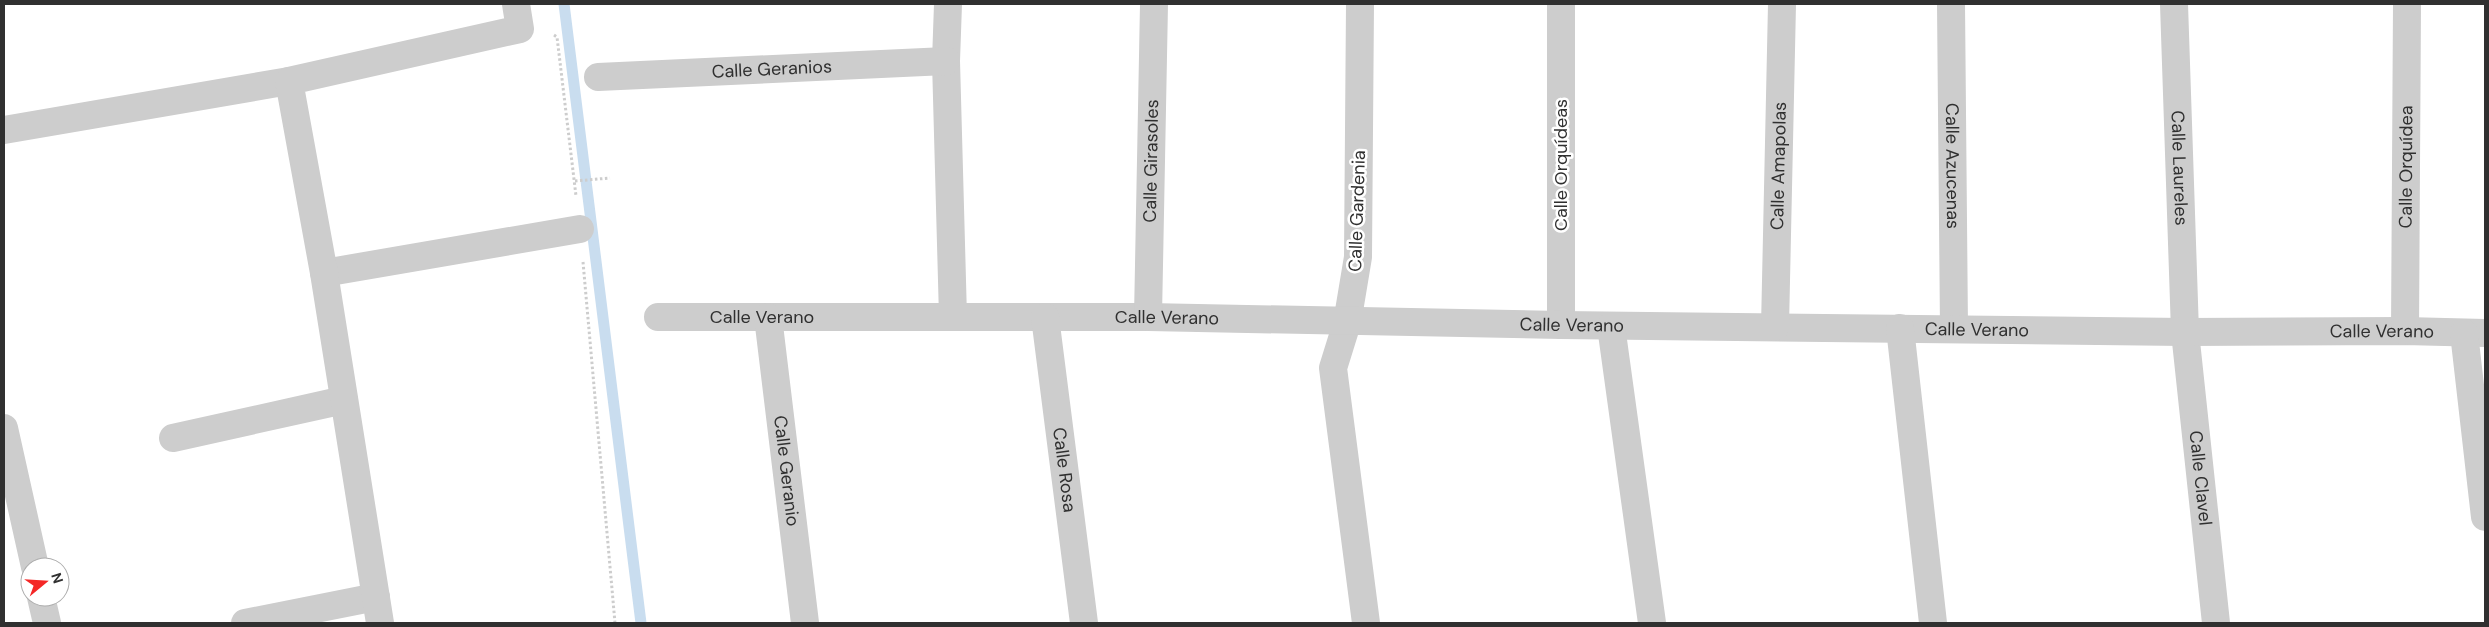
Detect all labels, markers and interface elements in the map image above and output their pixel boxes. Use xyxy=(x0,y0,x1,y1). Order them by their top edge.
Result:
street label: Calle Geranios xyxy=(711,54,833,84)
street label: Calle Girasoles xyxy=(1138,99,1164,223)
street label: Calle Orquídeas xyxy=(1549,99,1573,231)
street label: Calle Amapolas xyxy=(1765,102,1792,230)
street label: Calle Azucenas xyxy=(1940,103,1965,229)
street label: Calle Orquídea xyxy=(2394,105,2418,229)
street label: Calle Laureles xyxy=(2166,110,2193,226)
street label: Calle Gardenia xyxy=(1343,150,1371,272)
street label: Calle Verano xyxy=(710,305,814,329)
street label: Calle Verano xyxy=(1115,305,1219,330)
street label: Calle Verano xyxy=(1520,312,1624,338)
street label: Calle Verano xyxy=(1925,317,2029,342)
street label: Calle Verano xyxy=(2330,319,2434,344)
street label: Calle Geranio xyxy=(768,414,805,528)
street label: Calle Rosa xyxy=(1047,426,1082,514)
street label: Calle Clavel xyxy=(2184,429,2218,527)
north arrow xyxy=(20,557,70,607)
text: N xyxy=(47,570,68,586)

